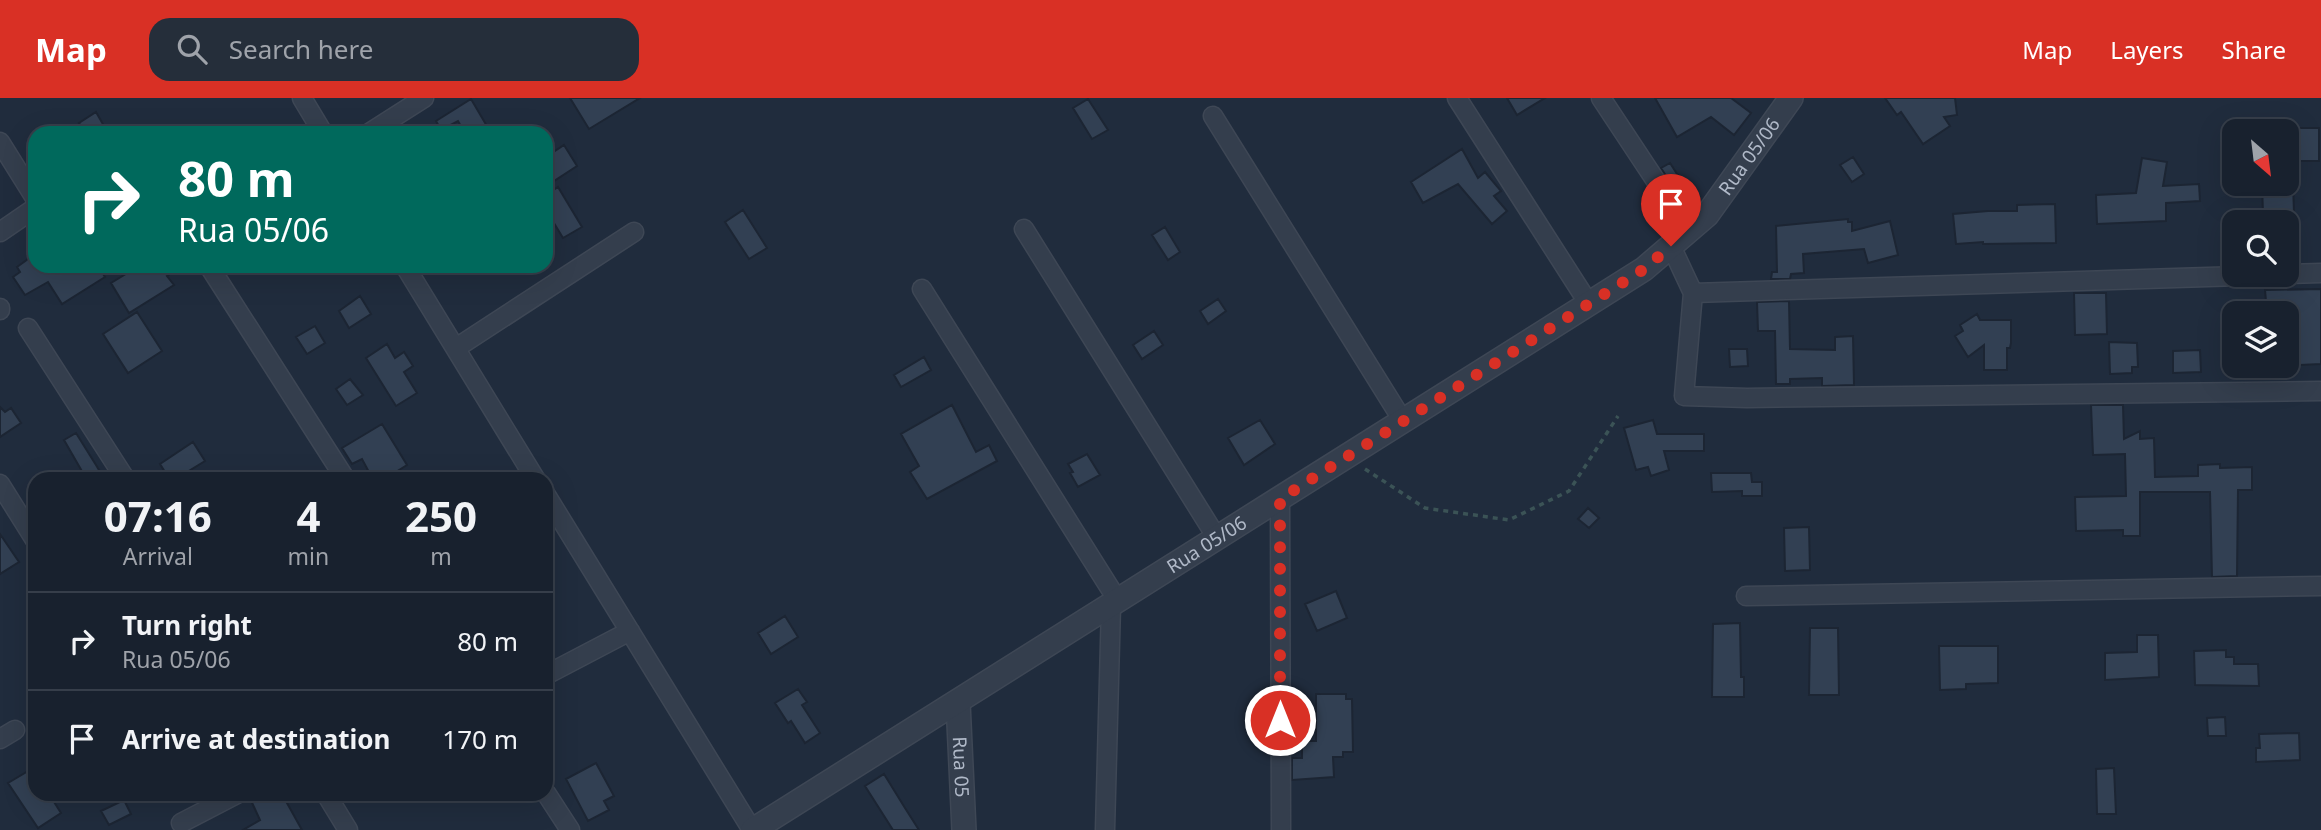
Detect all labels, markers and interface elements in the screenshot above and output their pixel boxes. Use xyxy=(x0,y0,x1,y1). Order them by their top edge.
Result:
search box xyxy=(149,18,639,81)
text: Map xyxy=(35,27,107,72)
icon: search xyxy=(173,30,211,68)
text: Search here xyxy=(229,31,373,67)
text: Map xyxy=(2022,33,2072,66)
text: Layers xyxy=(2110,33,2184,66)
text: Share xyxy=(2222,33,2286,66)
street label: Rua 05/06 xyxy=(1712,112,1786,200)
north arrow xyxy=(2222,119,2300,196)
map controls xyxy=(2222,119,2299,378)
text: 80 m xyxy=(178,145,295,211)
icon: right xyxy=(63,154,154,245)
pin xyxy=(1641,174,1701,246)
icon: arrive xyxy=(1652,185,1690,223)
text: Rua 05/06 xyxy=(178,208,329,251)
button: search xyxy=(2222,210,2299,287)
button: layers xyxy=(2222,301,2299,378)
text: 07:16 xyxy=(104,487,212,544)
text: 4 xyxy=(296,487,320,544)
text: 250 xyxy=(405,487,477,544)
street label: Rua 05/06 xyxy=(1162,509,1251,579)
text: Arrival xyxy=(123,540,193,572)
text: min xyxy=(288,540,329,572)
text: m xyxy=(430,540,452,572)
text: Turn right xyxy=(122,607,252,643)
icon: right xyxy=(63,622,101,660)
text: 80 m xyxy=(457,623,518,659)
text: Rua 05/06 xyxy=(122,643,231,675)
position arrow xyxy=(1243,683,1317,757)
icon: arrive xyxy=(63,720,101,758)
text: Arrive at destination xyxy=(122,721,391,757)
text: 170 m xyxy=(442,721,518,757)
street label: Rua 05 xyxy=(947,736,975,798)

